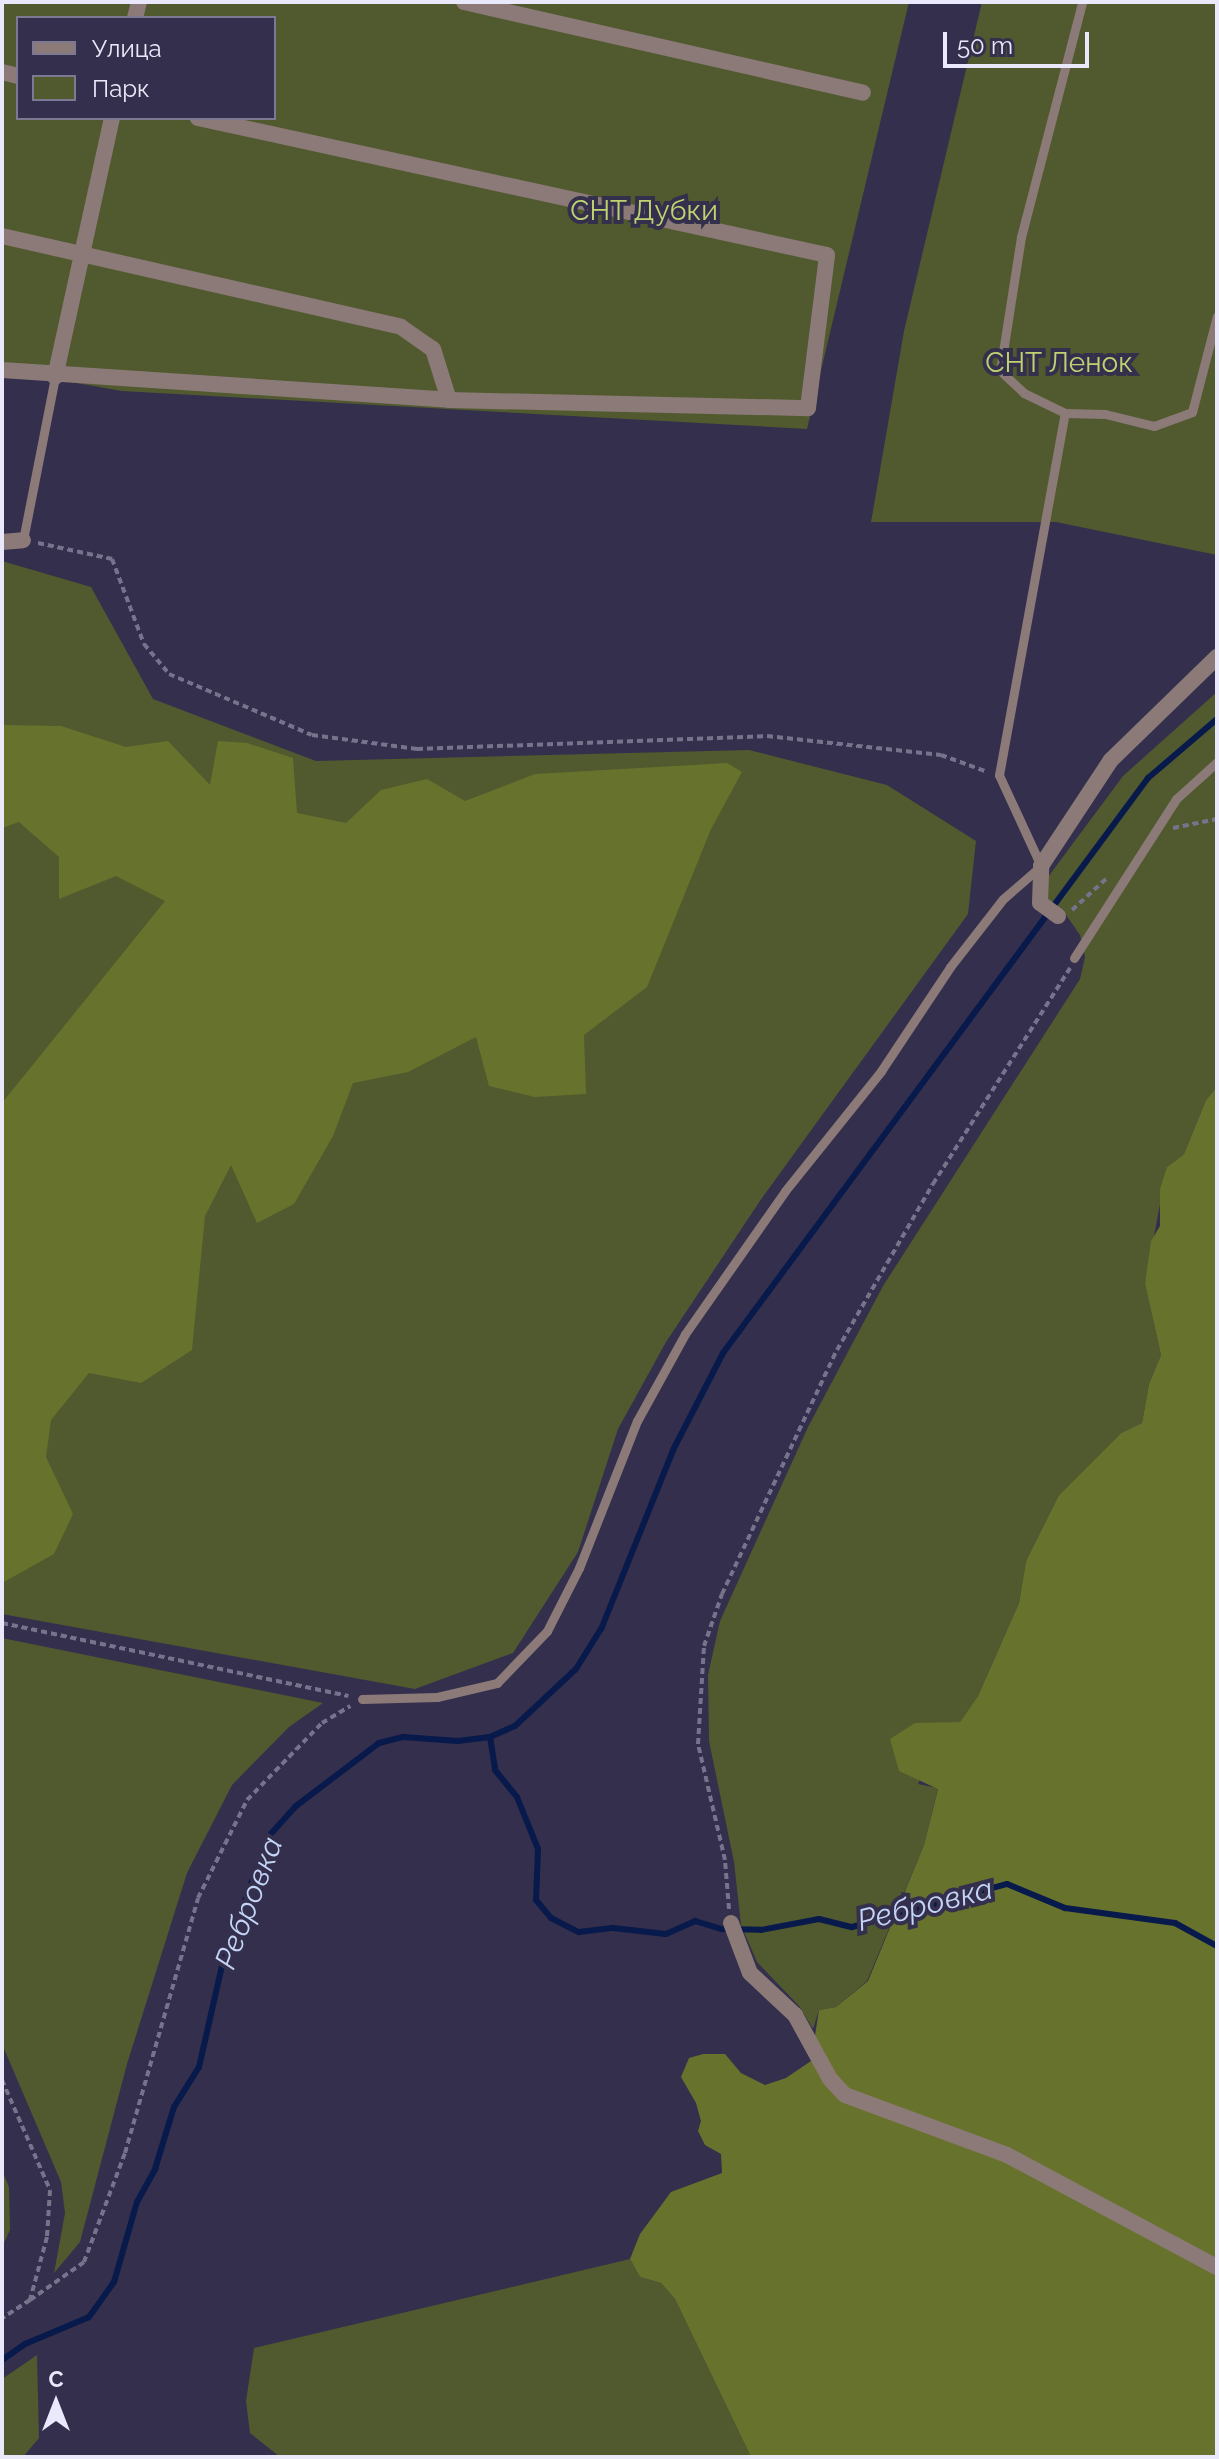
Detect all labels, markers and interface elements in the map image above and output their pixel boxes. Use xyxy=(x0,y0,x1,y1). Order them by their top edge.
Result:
legend xyxy=(16,16,276,120)
scale bar xyxy=(947,16,1093,66)
text: 50 m xyxy=(957,31,1013,60)
text: Улица xyxy=(92,34,162,63)
text: Парк xyxy=(92,74,150,103)
park label: СНТ Дубки xyxy=(570,194,718,228)
park label: СНТ Ленок xyxy=(985,346,1133,380)
water label: Ребровка xyxy=(207,1832,291,1974)
water label: Ребровка xyxy=(854,1871,996,1939)
north arrow xyxy=(16,2363,96,2443)
text: С xyxy=(48,2366,64,2392)

